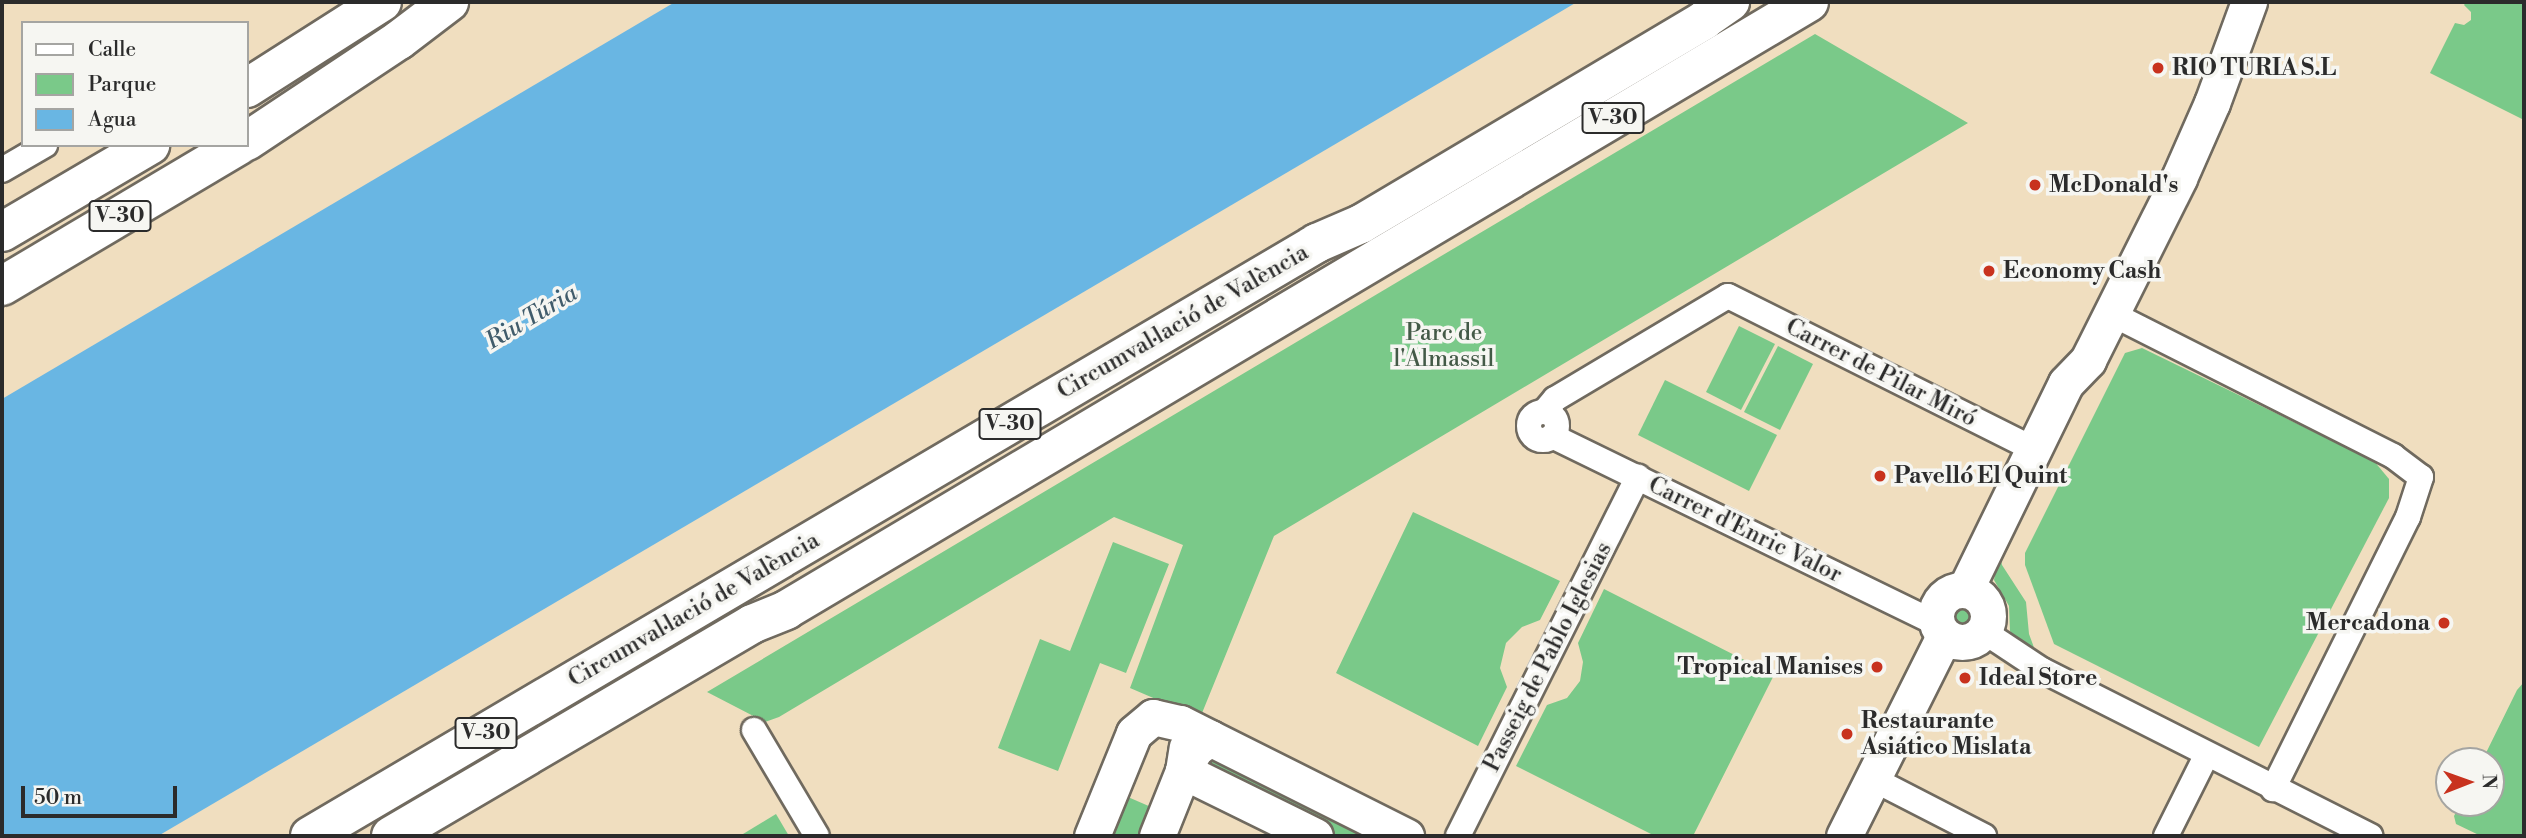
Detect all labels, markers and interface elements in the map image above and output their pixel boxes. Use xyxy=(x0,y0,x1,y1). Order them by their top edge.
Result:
legend xyxy=(21,21,248,147)
text: Calle xyxy=(88,37,136,63)
place label: RIO TURIA S.L xyxy=(2172,54,2336,82)
marker: RIO TURIA S.L xyxy=(2150,60,2166,76)
text: Parque xyxy=(88,72,156,98)
road number: V-30 xyxy=(1582,100,1644,136)
text: Agua xyxy=(88,107,136,133)
place label: McDonald's xyxy=(2049,171,2178,199)
marker: McDonald's xyxy=(2027,177,2043,193)
road number: V-30 xyxy=(88,198,152,234)
street label: Circumval·lació de València xyxy=(1053,239,1313,405)
place label: Economy Cash xyxy=(2003,257,2161,285)
marker: Economy Cash xyxy=(1981,263,1997,279)
water label: Riu Túria xyxy=(481,279,583,357)
street label: Carrer de Pilar Miró xyxy=(1781,313,1981,433)
park label: Parc de l'Almassil xyxy=(1394,319,1494,373)
road number: V-30 xyxy=(978,406,1042,442)
place label: Pavelló El Quint xyxy=(1894,462,2067,490)
marker: Pavelló El Quint xyxy=(1872,468,1888,484)
street label: Carrer d'Enric Valor xyxy=(1644,471,1846,589)
street label: Circumval·lació de València xyxy=(564,527,824,693)
street label: Passeig de Pablo Iglesias xyxy=(1478,538,1618,776)
place label: Mercadona xyxy=(2306,609,2430,637)
marker: Mercadona xyxy=(2436,615,2452,631)
place label: Tropical Manises xyxy=(1678,653,1863,681)
marker: Tropical Manises xyxy=(1869,659,1885,675)
place label: Ideal Store xyxy=(1979,664,2097,692)
marker: Ideal Store xyxy=(1957,670,1973,686)
place label: Restaurante Asiático Mislata xyxy=(1861,707,2032,761)
road number: V-30 xyxy=(454,716,518,750)
marker: Restaurante Asiático Mislata xyxy=(1839,726,1855,742)
north arrow xyxy=(2435,747,2505,817)
scale bar xyxy=(24,772,180,816)
text: N xyxy=(2477,774,2501,789)
text: 50 m xyxy=(34,785,82,811)

